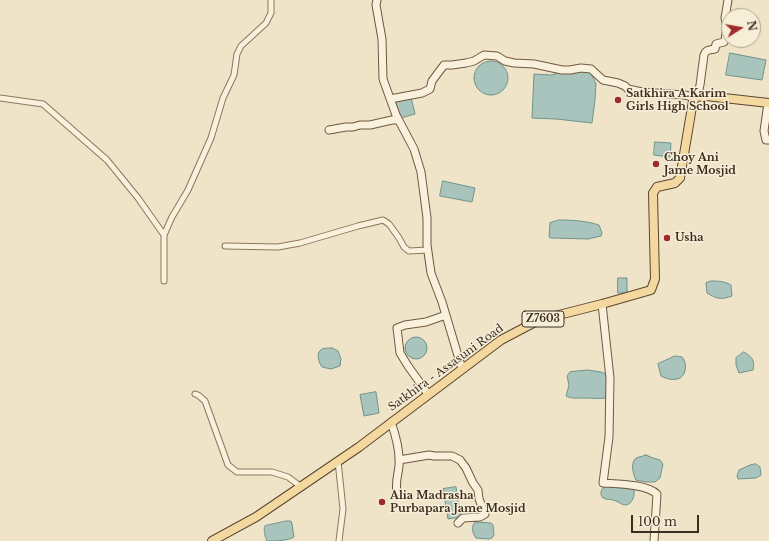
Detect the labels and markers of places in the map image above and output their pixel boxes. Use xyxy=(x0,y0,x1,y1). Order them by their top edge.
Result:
place label: Satkhira A.Karim Girls High School xyxy=(626,87,729,113)
marker: Satkhira A.Karim Girls High School xyxy=(613,95,623,105)
place label: Choy Ani Jame Mosjid xyxy=(664,151,736,177)
marker: Choy Ani Jame Mosjid xyxy=(651,159,661,169)
place label: Usha xyxy=(675,231,704,245)
marker: Usha xyxy=(662,233,672,243)
place label: Alia Madrasha Purbapara Jame Mosjid xyxy=(390,489,526,515)
marker: Alia Madrasha Purbapara Jame Mosjid xyxy=(377,497,387,507)

